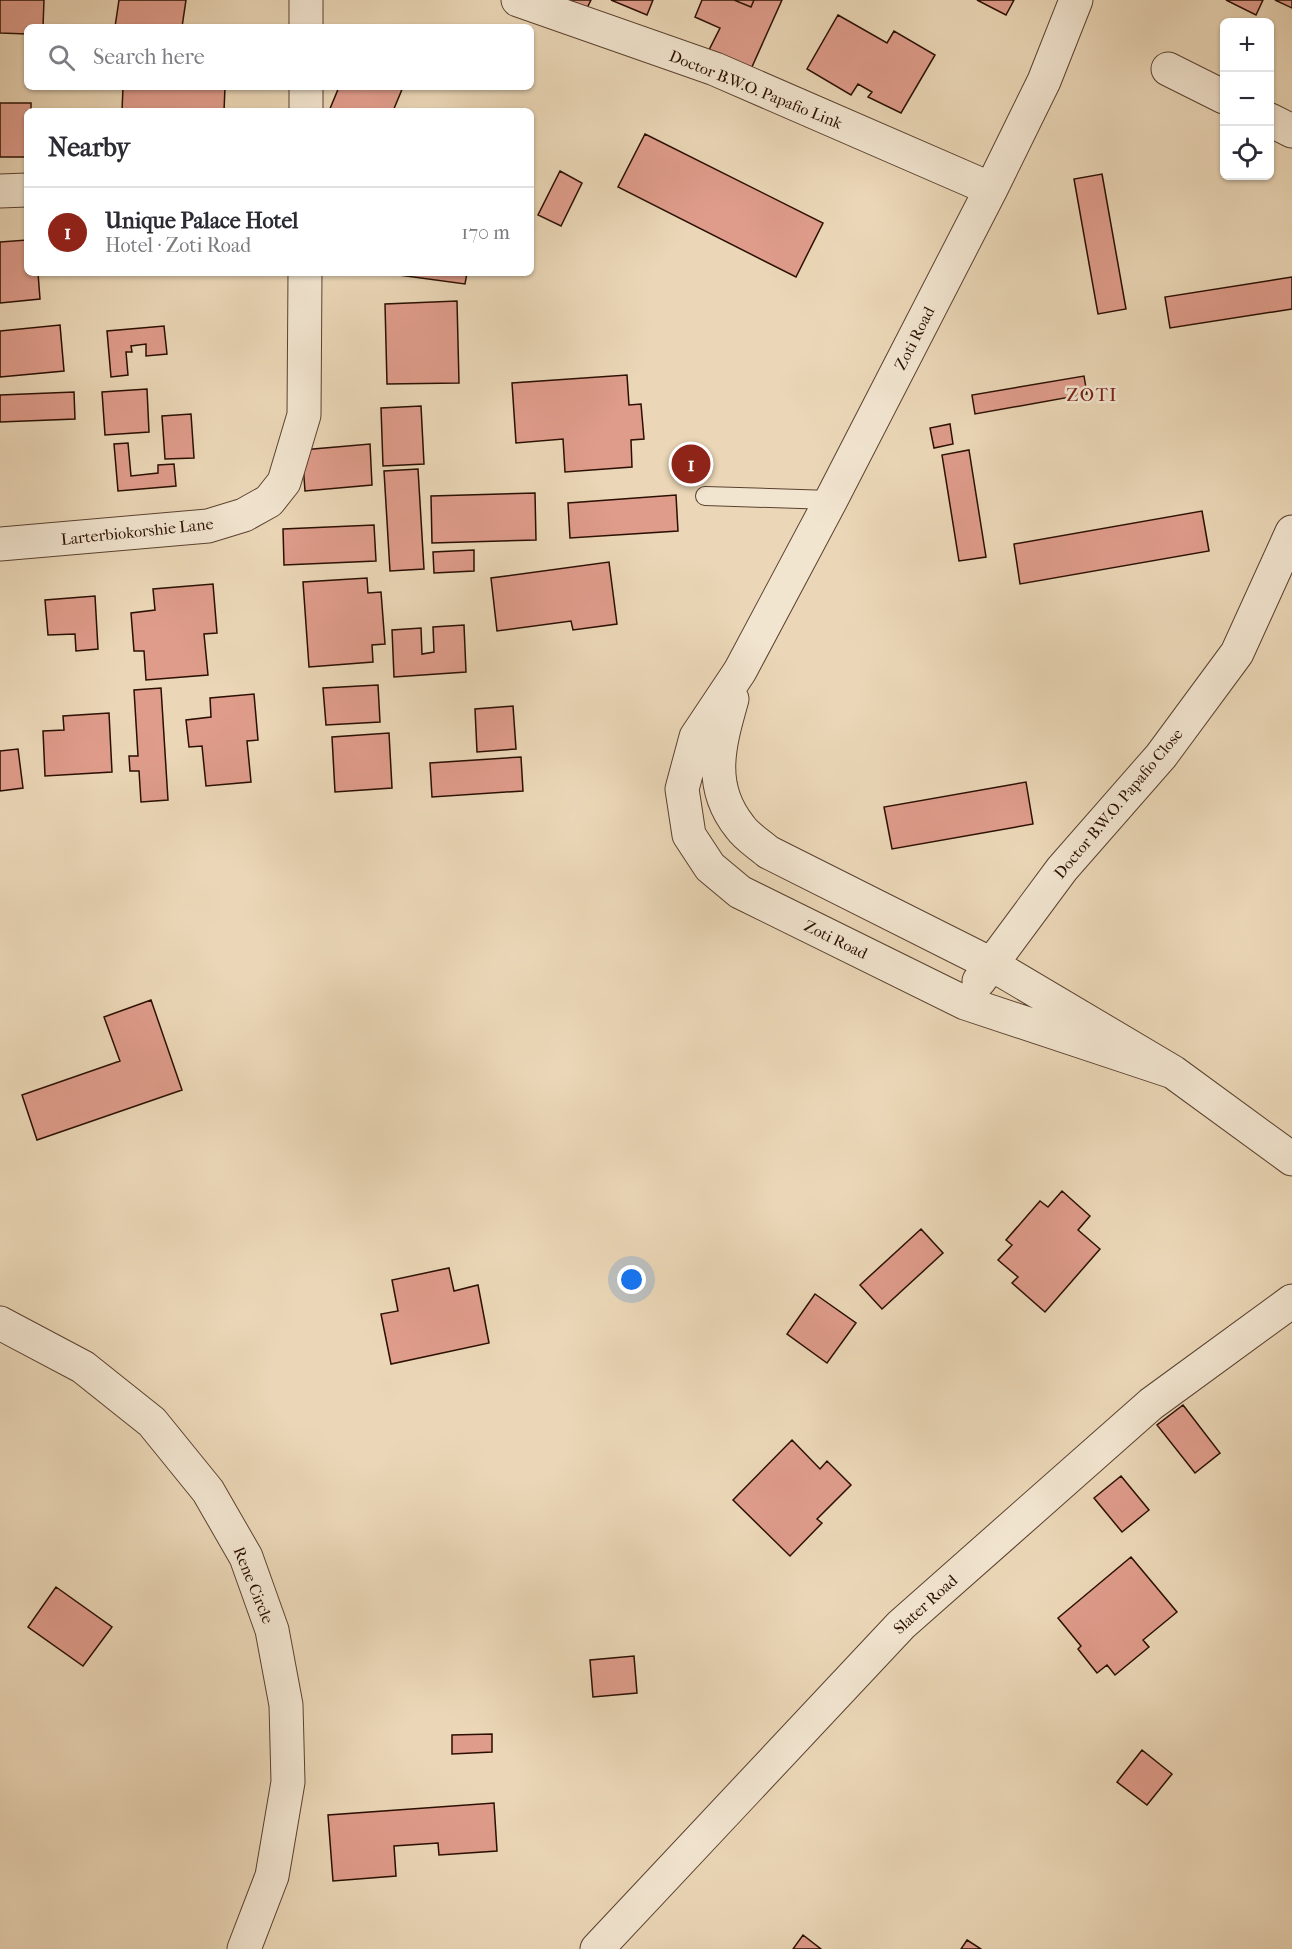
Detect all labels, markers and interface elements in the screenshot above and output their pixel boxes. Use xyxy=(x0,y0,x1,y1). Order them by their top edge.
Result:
map controls xyxy=(1220,18,1274,180)
button: + xyxy=(1220,18,1274,72)
search box xyxy=(24,24,534,90)
icon: search xyxy=(45,41,78,74)
text: Search here xyxy=(93,44,205,70)
street label: Doctor B.W.O. Papafio Link xyxy=(667,46,846,133)
button: − xyxy=(1220,72,1274,126)
button: locate xyxy=(1220,126,1274,180)
text: Nearby xyxy=(48,132,130,163)
text: Unique Palace Hotel xyxy=(105,208,298,234)
text: 1 xyxy=(64,221,71,244)
text: 170 m xyxy=(461,221,510,244)
text: Hotel · Zoti Road xyxy=(105,234,251,257)
street label: Zoti Road xyxy=(890,303,939,373)
district label: ZOTI xyxy=(1066,385,1118,406)
pin: 1 xyxy=(672,442,710,486)
street label: Larterbiokorshie Lane xyxy=(60,514,214,549)
street label: Doctor B.W.O. Papafio Close xyxy=(1050,724,1187,882)
street label: Zoti Road xyxy=(801,916,871,963)
your location xyxy=(617,1265,646,1294)
street label: Rene Circle xyxy=(230,1544,278,1626)
street label: Slater Road xyxy=(889,1570,961,1638)

